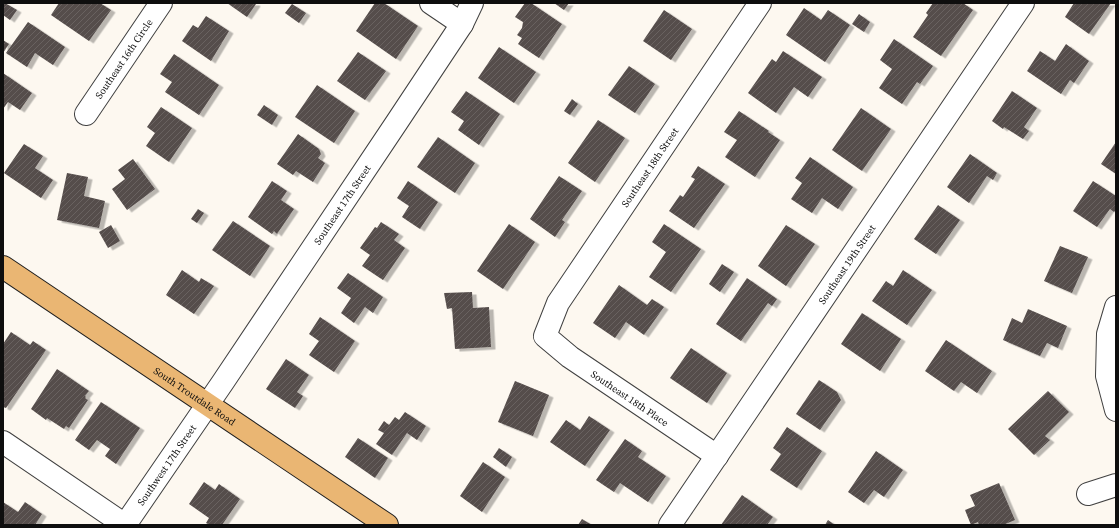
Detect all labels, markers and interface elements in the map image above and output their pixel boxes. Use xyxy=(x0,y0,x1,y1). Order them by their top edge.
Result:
street label: Southeast 16th Circle xyxy=(92,16,156,101)
street label: Southeast 18th Street xyxy=(618,125,682,210)
street label: Southeast 17th Street xyxy=(311,162,374,247)
street label: Southeast 19th Street xyxy=(815,221,879,307)
street label: South Troutdale Road xyxy=(151,364,238,429)
street label: Southeast 18th Place xyxy=(588,368,671,429)
street label: Southwest 17th Street xyxy=(134,421,199,508)

